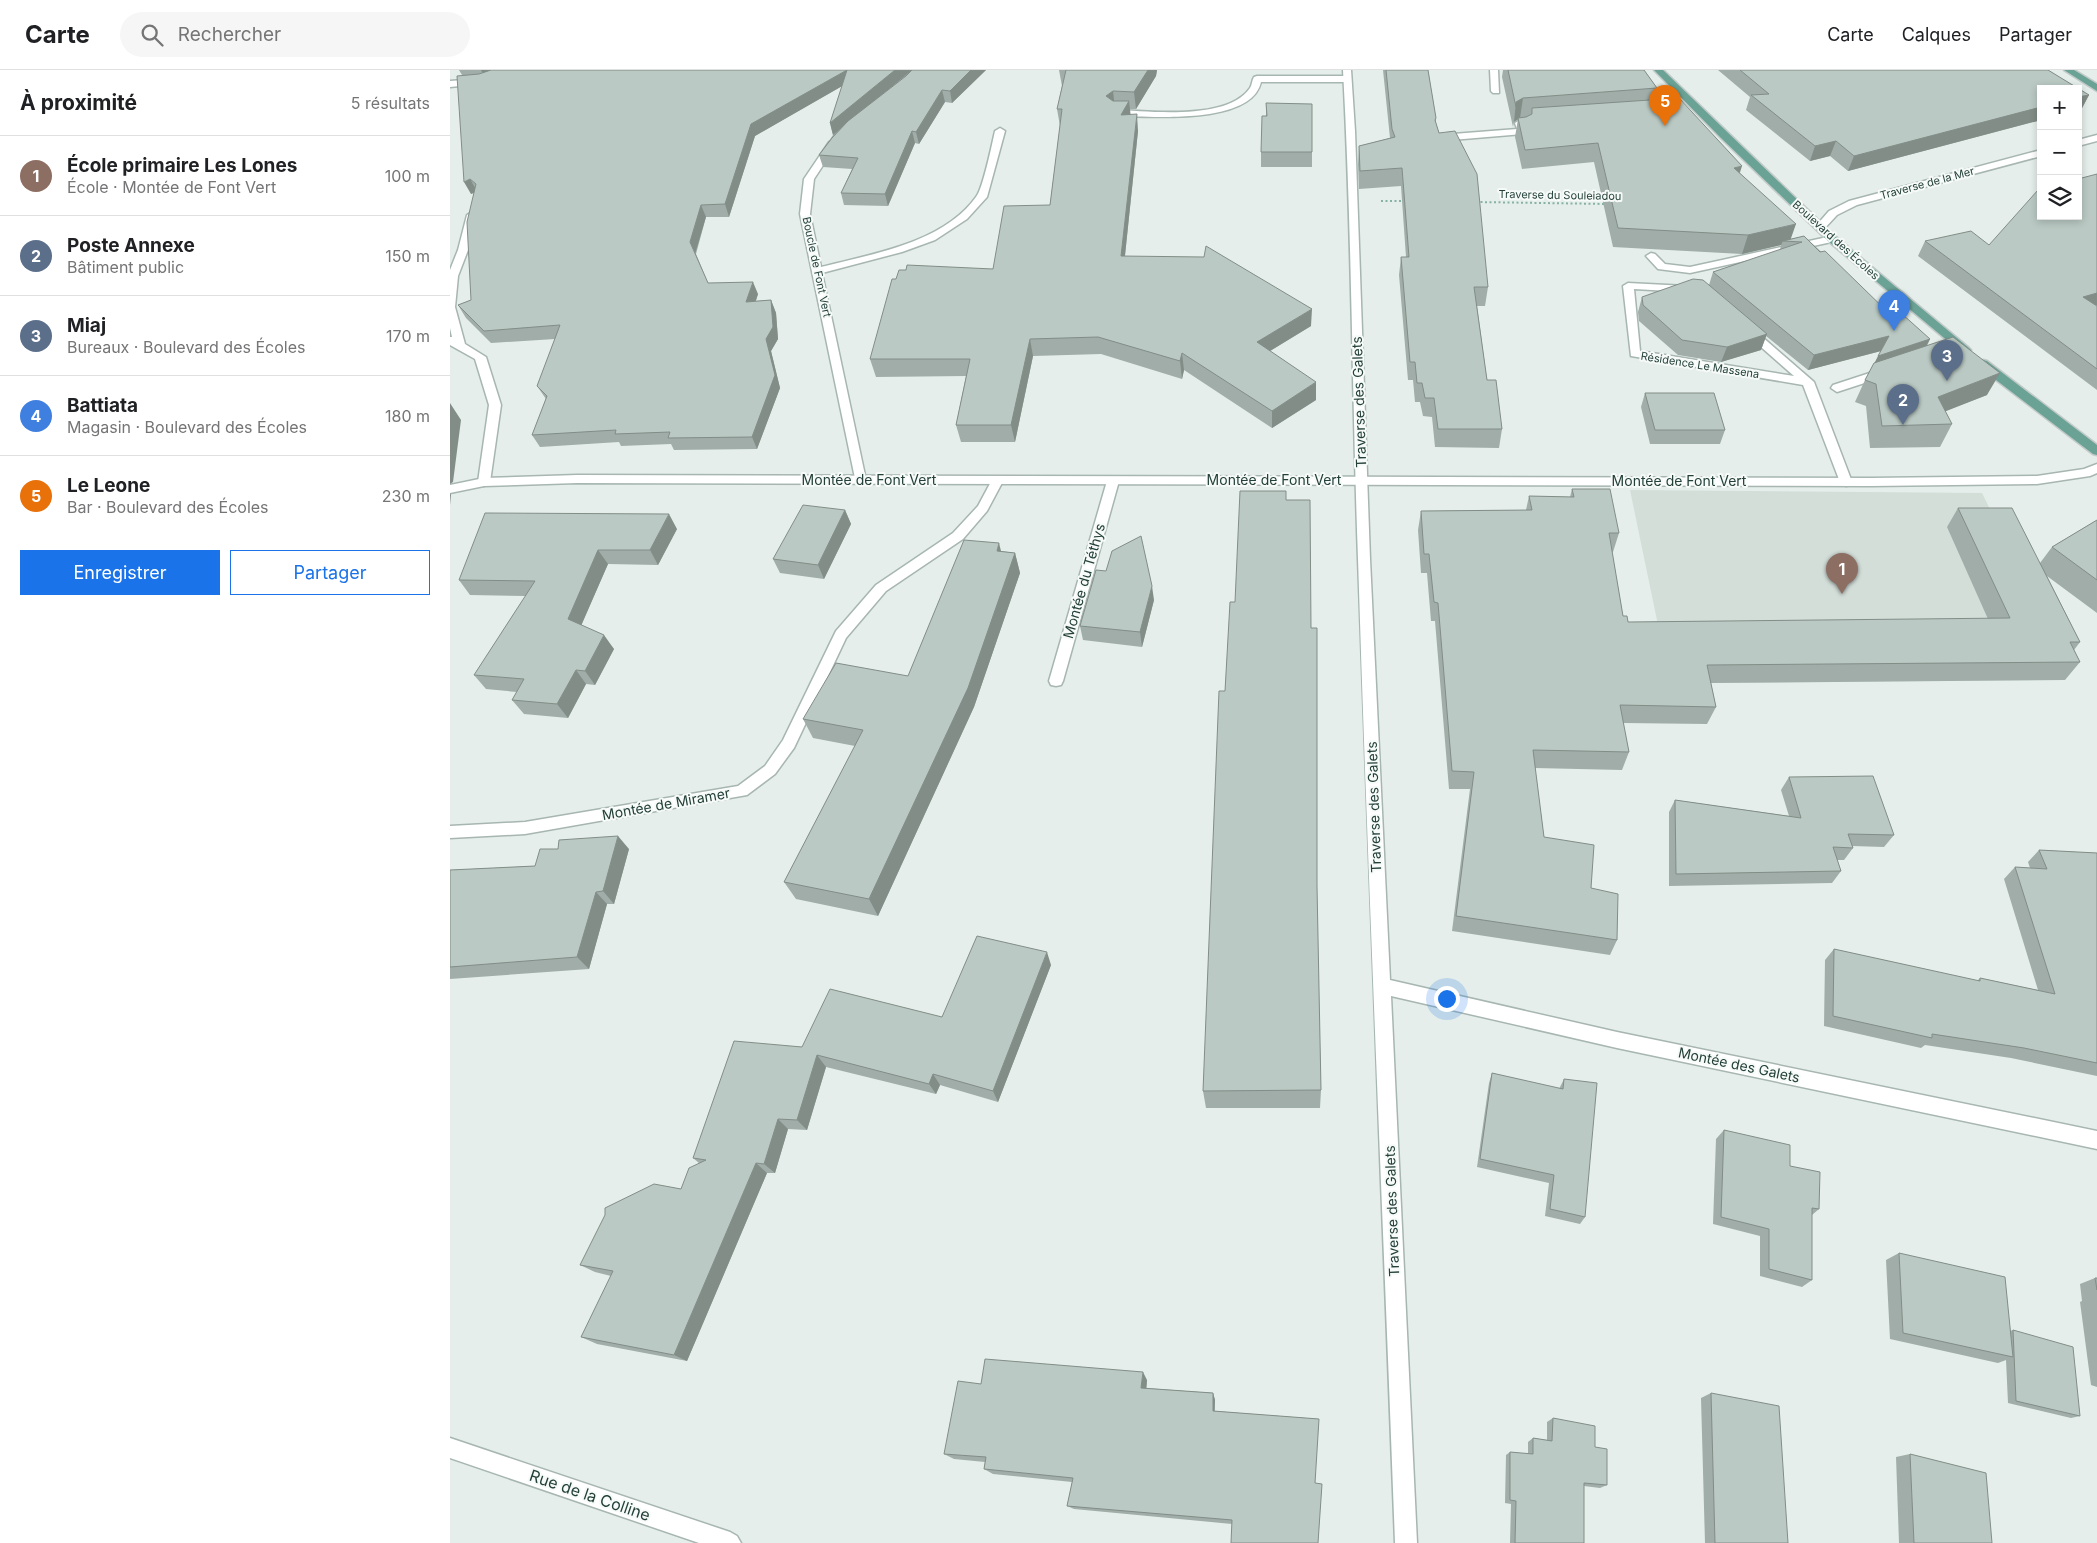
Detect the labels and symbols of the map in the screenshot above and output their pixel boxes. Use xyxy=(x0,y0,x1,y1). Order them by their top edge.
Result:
pin: 5 xyxy=(1649,85,1681,126)
street label: Traverse de la Mer xyxy=(1878,164,1976,202)
street label: Traverse du Souleiadou xyxy=(1499,187,1621,203)
street label: Boulevard des Écoles xyxy=(1790,197,1882,283)
street label: Boucle de Font Vert xyxy=(800,216,835,319)
pin: 4 xyxy=(1878,290,1910,331)
street label: Traverse des Galets xyxy=(1348,336,1369,468)
pin: 3 xyxy=(1931,340,1963,381)
street label: Résidence Le Massena xyxy=(1640,349,1760,381)
pin: 2 xyxy=(1887,384,1919,425)
street label: Montée de Font Vert xyxy=(802,471,937,488)
street label: Montée de Font Vert xyxy=(1207,471,1342,488)
street label: Montée de Font Vert xyxy=(1612,472,1747,489)
street label: Montée du Téthys xyxy=(1059,521,1108,640)
pin: 1 xyxy=(1826,553,1858,594)
street label: Traverse des Galets xyxy=(1363,741,1384,873)
street label: Montée de Miramer xyxy=(601,784,731,823)
your location xyxy=(1434,986,1460,1012)
street label: Montée des Galets xyxy=(1677,1043,1801,1086)
street label: Traverse des Galets xyxy=(1381,1145,1402,1277)
street label: Rue de la Colline xyxy=(527,1465,653,1525)

